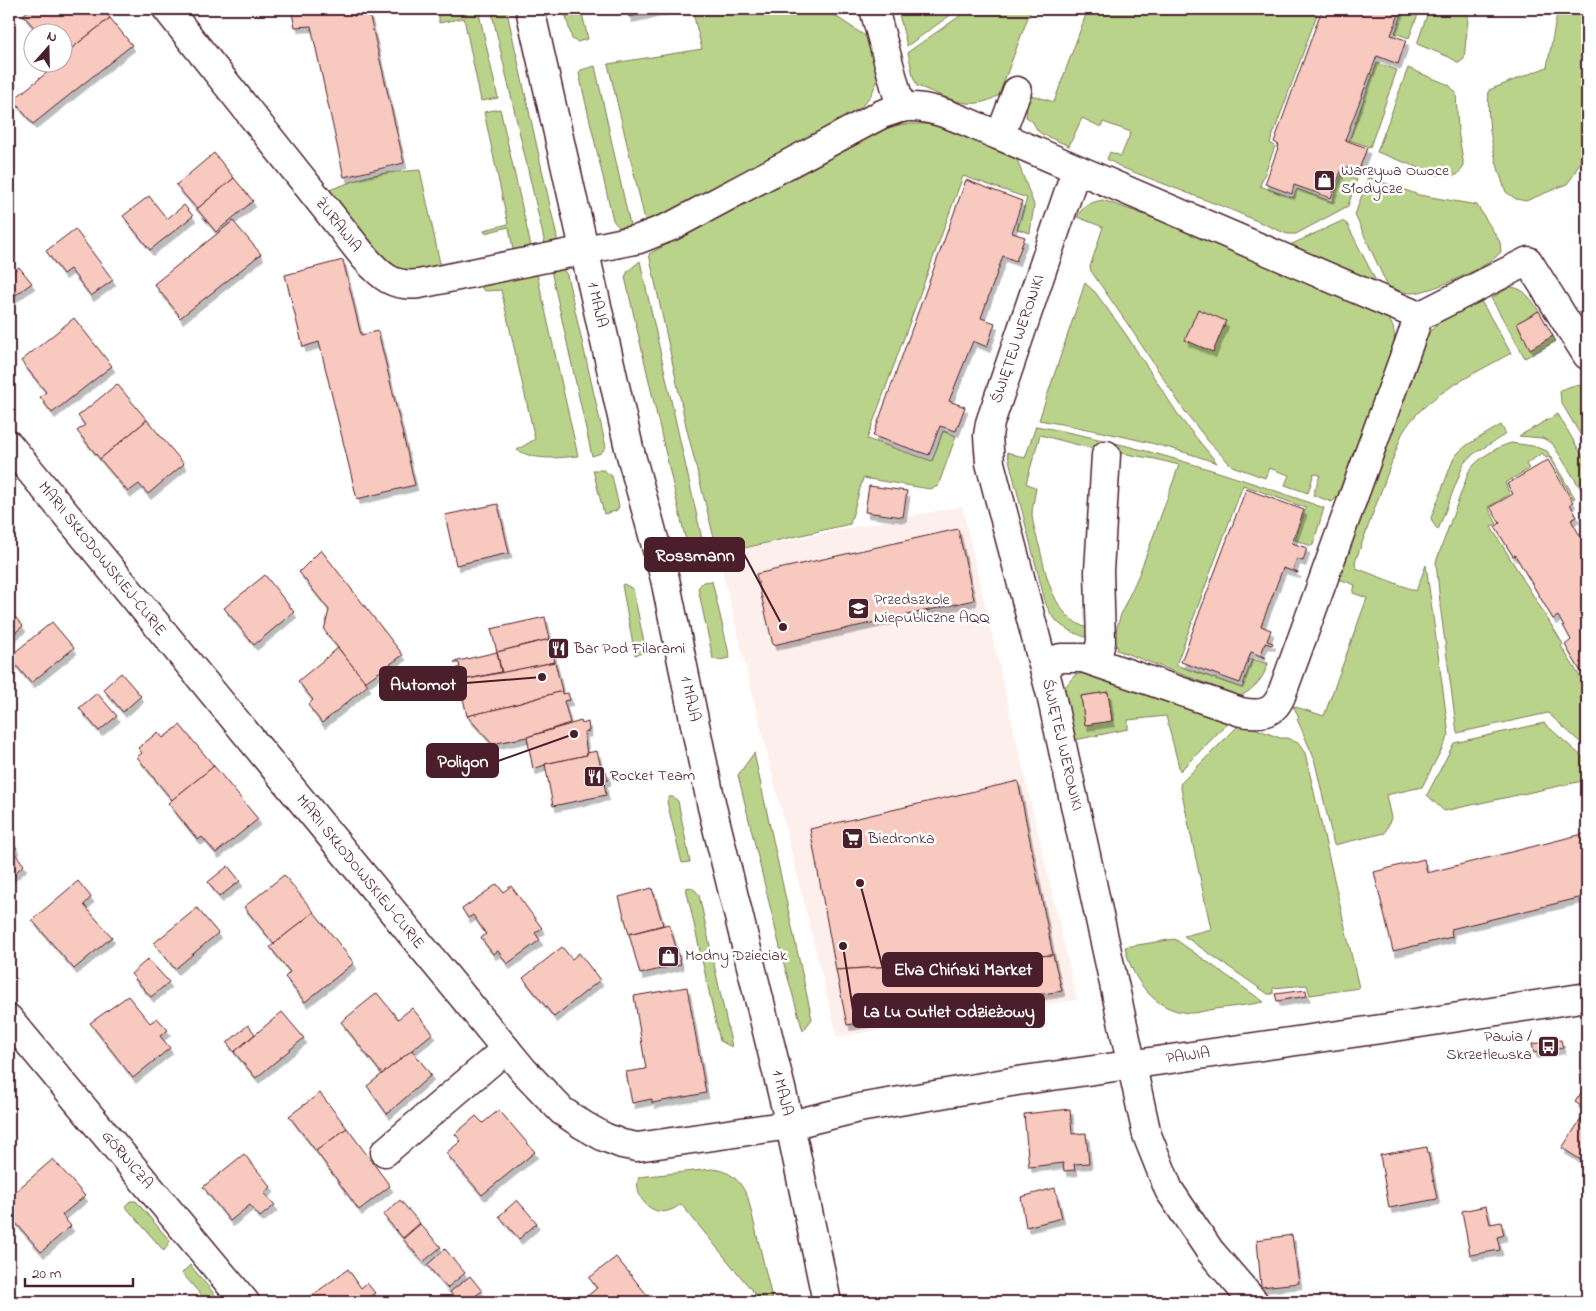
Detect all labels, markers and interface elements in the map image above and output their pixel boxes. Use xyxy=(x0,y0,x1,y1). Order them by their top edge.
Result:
north arrow xyxy=(22,22,72,72)
text: N xyxy=(44,26,60,49)
place label: Warzywa Owoce Słodycze xyxy=(1341,159,1450,201)
shop icon: Warzywa Owoce Słodycze xyxy=(1313,168,1337,192)
street label: ŻURAWIA xyxy=(309,192,367,258)
street label: ŚWIĘTEJ WERONIKI xyxy=(985,272,1051,406)
street label: 1 MAJA xyxy=(580,280,614,330)
street label: MARII SKŁODOWSKIEJ-CURIE xyxy=(32,476,172,642)
callout: Rossmann xyxy=(645,538,744,571)
text: Rossmann xyxy=(655,544,735,570)
place label: Przedszkole Niepubliczne AQQ xyxy=(874,588,990,630)
school or university icon: Przedszkole Niepubliczne AQQ xyxy=(846,597,870,621)
restaurant icon: Bar Pod Filarami xyxy=(546,637,570,661)
place label: Bar Pod Filarami xyxy=(573,637,686,661)
callout: Automot xyxy=(380,667,466,700)
text: Automot xyxy=(390,673,457,699)
street label: 1 MAJA xyxy=(673,674,707,724)
street label: ŚWIĘTEJ WERONIKI xyxy=(1035,677,1089,813)
callout: Poligon xyxy=(427,744,498,777)
text: Poligon xyxy=(438,750,489,777)
restaurant icon: Rocket Team xyxy=(582,764,606,788)
place label: Rocket Team xyxy=(610,764,695,788)
street label: MARII SKŁODOWSKIEJ-CURIE xyxy=(290,789,430,955)
supermarket icon: Biedronka xyxy=(840,827,864,851)
place label: Biedronka xyxy=(867,827,935,851)
shop icon: Modny Dzieciak xyxy=(657,944,681,968)
place label: Modny Dzieciak xyxy=(685,944,788,968)
callout: Elva Chiński Market xyxy=(883,953,1042,986)
text: Elva Chiński Market xyxy=(894,958,1033,984)
callout: La Lu Outlet Odzieżowy xyxy=(853,994,1044,1027)
text: La Lu Outlet Odzieżowy xyxy=(863,1000,1035,1027)
place label: Pawia / Skrzetlewska xyxy=(1446,1025,1532,1067)
bus stop icon: Pawia / Skrzetlewska xyxy=(1536,1034,1560,1058)
street label: PAWIA xyxy=(1164,1041,1212,1071)
street label: 1 MAJA xyxy=(765,1068,799,1119)
street label: GÓRNICZA xyxy=(95,1125,159,1195)
scale bar xyxy=(25,1256,132,1288)
text: 20 m xyxy=(32,1263,62,1285)

